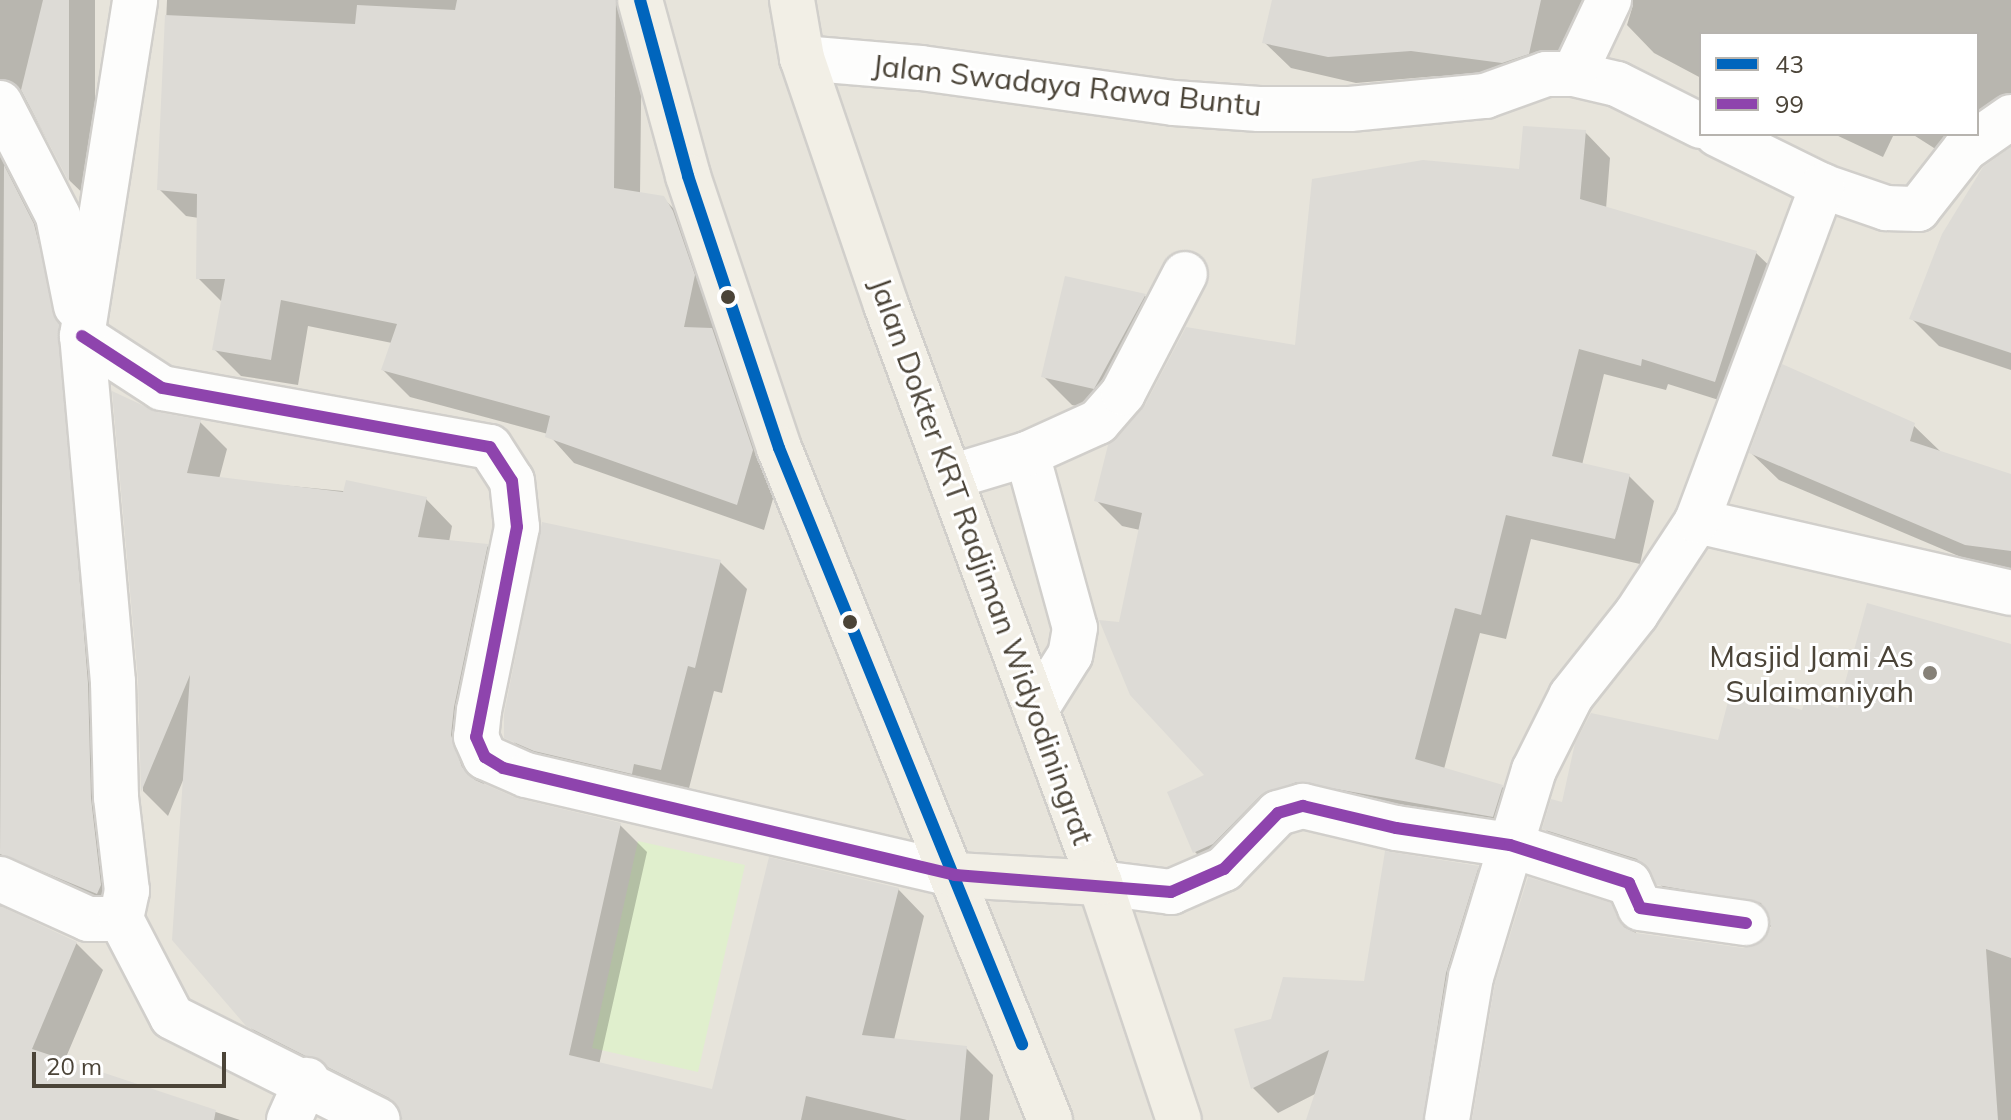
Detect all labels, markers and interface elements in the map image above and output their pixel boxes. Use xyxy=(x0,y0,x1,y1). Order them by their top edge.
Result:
legend xyxy=(1699,32,1979,136)
street label: Jalan Swadaya Rawa Buntu xyxy=(871,47,1263,123)
text: 43 xyxy=(1775,49,1804,79)
text: 99 xyxy=(1775,89,1804,119)
street label: Jalan Dokter KRT Radjiman Widyodiningrat xyxy=(862,273,1102,849)
unlabelled marker xyxy=(720,289,736,305)
unlabelled marker xyxy=(842,614,858,630)
place label: Masjid Jami As Sulaimaniyah xyxy=(1709,638,1914,708)
marker: Masjid Jami As Sulaimaniyah xyxy=(1921,664,1939,682)
scale bar xyxy=(36,1036,230,1086)
text: 20 m xyxy=(46,1051,102,1081)

